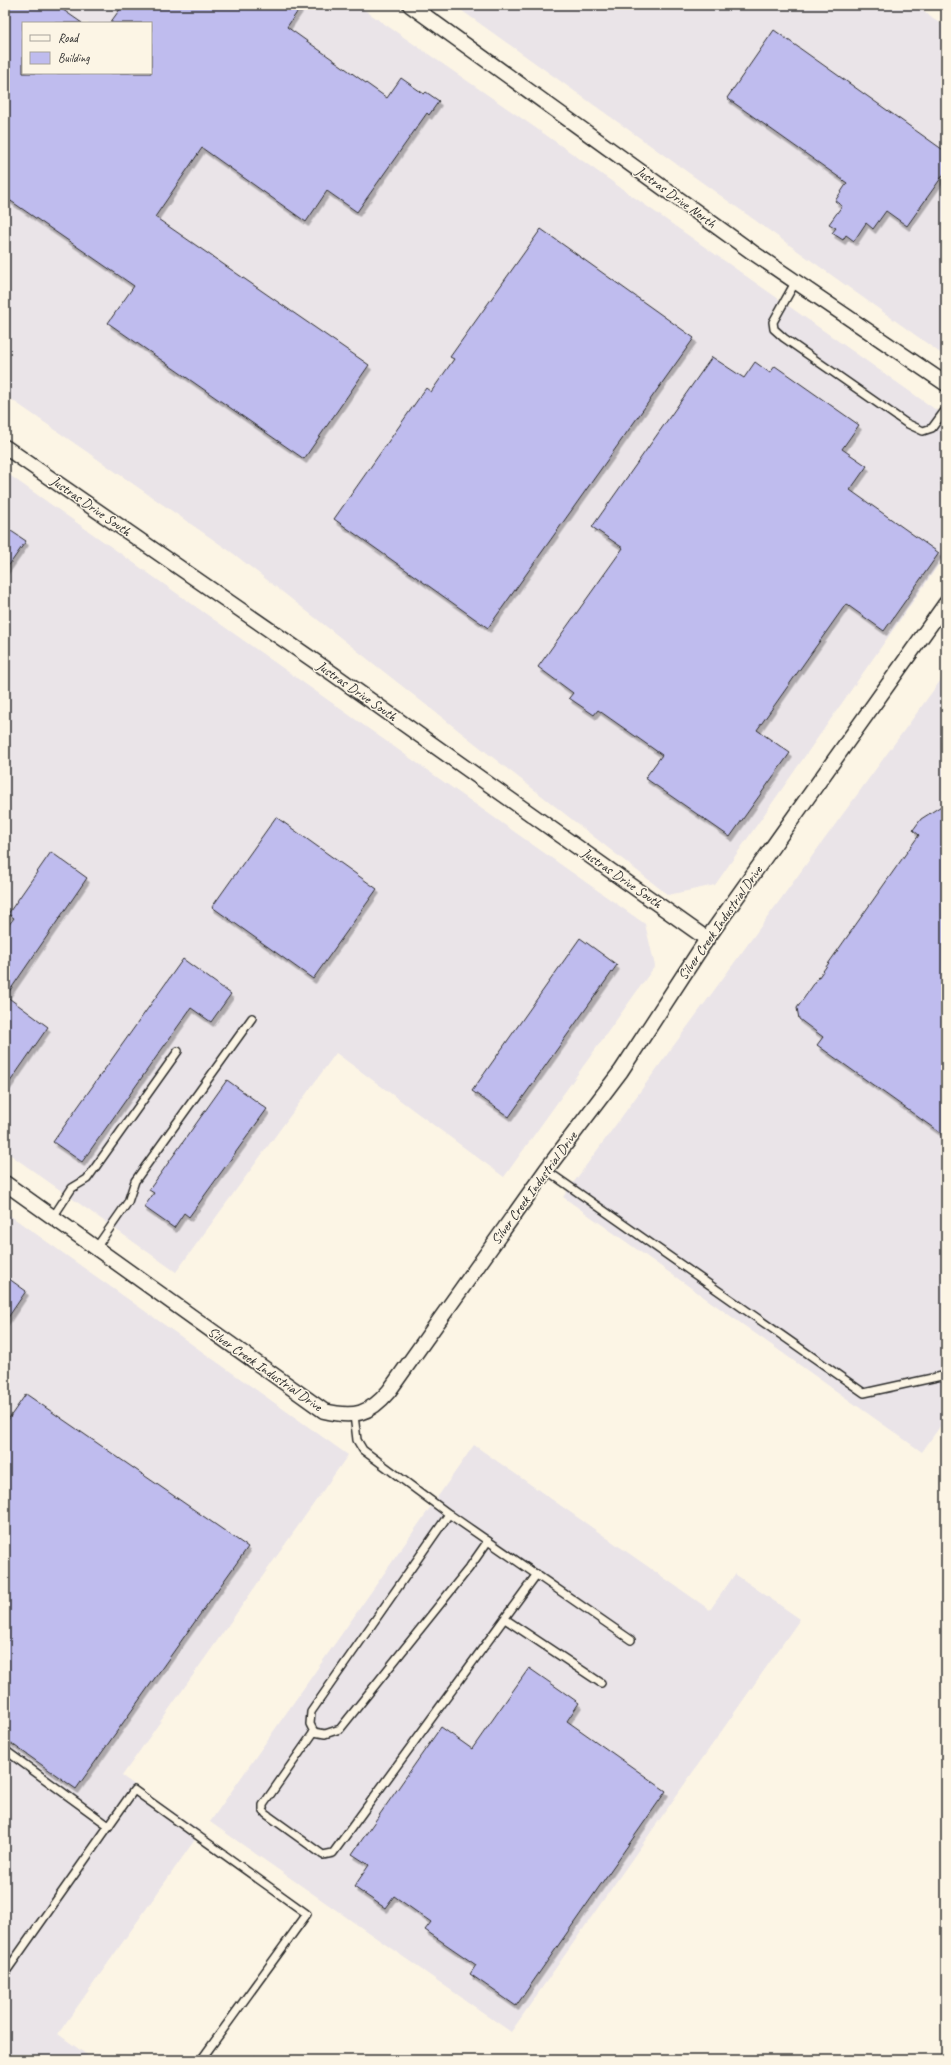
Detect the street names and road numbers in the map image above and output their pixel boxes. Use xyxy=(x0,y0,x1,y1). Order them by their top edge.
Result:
street label: Justras Drive North xyxy=(632,162,720,232)
street label: Justras Drive South xyxy=(47,472,135,540)
street label: Justras Drive South xyxy=(313,657,401,725)
street label: Justras Drive South xyxy=(578,844,666,912)
street label: Silver Creek Industrial Drive xyxy=(674,861,767,983)
street label: Silver Creek Industrial Drive xyxy=(487,1127,582,1248)
street label: Silver Creek Industrial Drive xyxy=(205,1323,327,1416)

